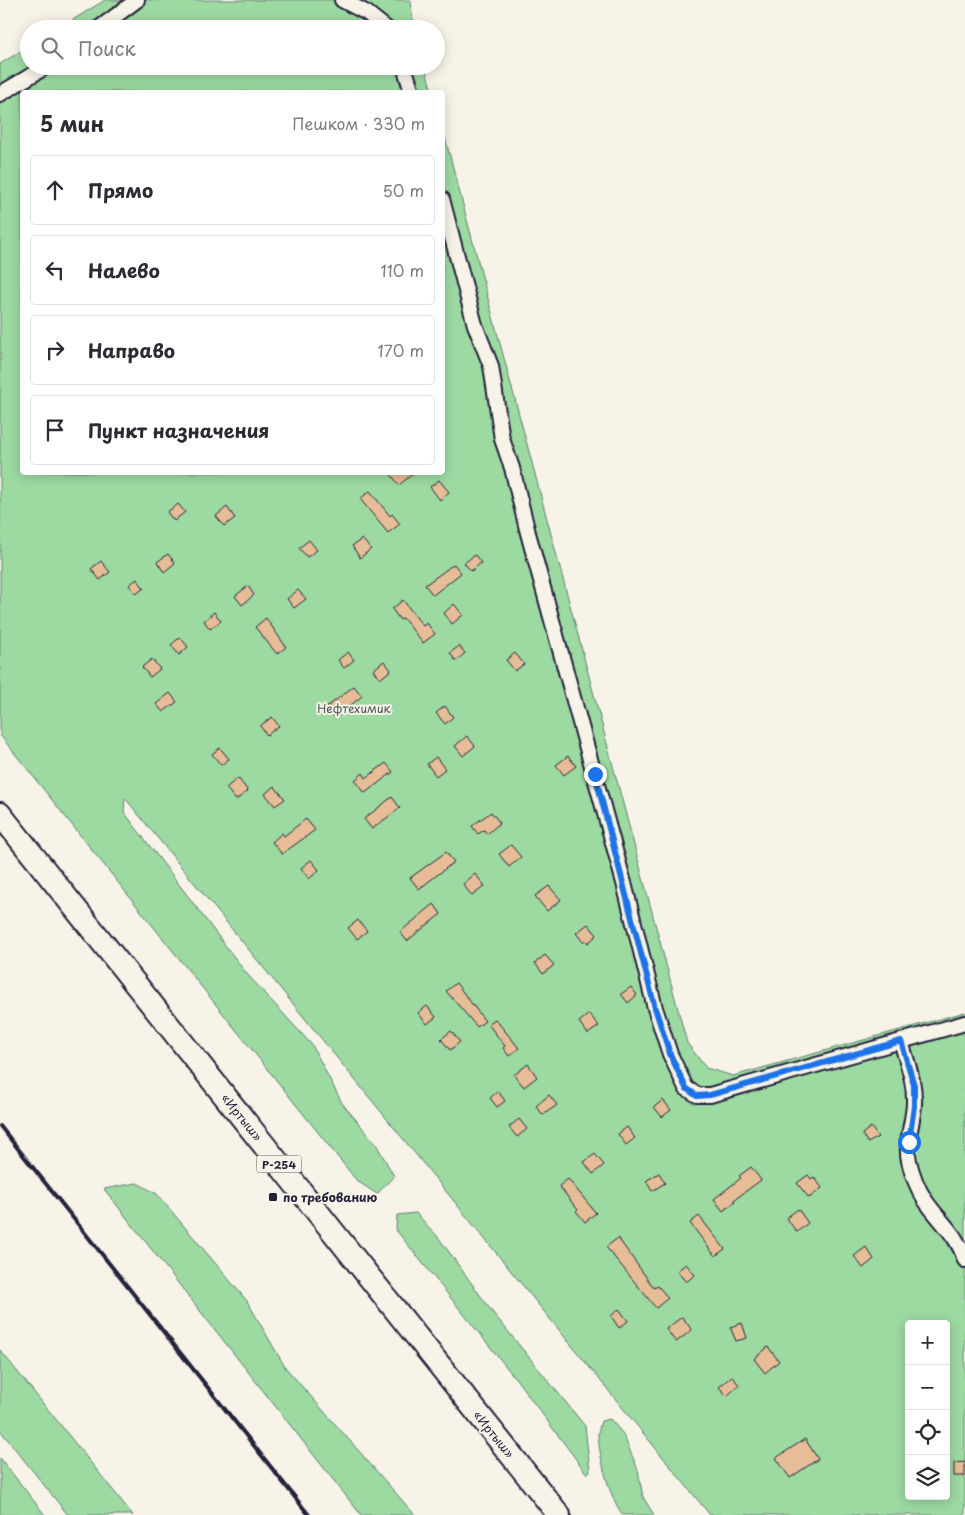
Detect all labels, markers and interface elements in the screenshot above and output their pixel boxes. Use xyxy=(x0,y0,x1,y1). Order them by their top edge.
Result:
search box xyxy=(20,20,445,75)
icon: search xyxy=(38,34,66,62)
text: Поиск xyxy=(78,34,136,62)
text: 5 мин xyxy=(40,107,104,139)
text: Пешком · 330 m xyxy=(292,111,425,135)
icon: ahead xyxy=(41,176,69,204)
text: Прямо xyxy=(88,176,153,204)
text: 50 m xyxy=(383,178,424,202)
icon: left xyxy=(41,256,69,284)
text: Налево xyxy=(88,256,160,284)
text: 110 m xyxy=(381,258,424,282)
icon: right xyxy=(41,336,69,364)
text: Направо xyxy=(88,336,175,364)
text: 170 m xyxy=(378,338,424,362)
icon: arrive xyxy=(41,416,69,444)
text: Пункт назначения xyxy=(88,416,269,444)
park label: Нефтехимик xyxy=(317,699,392,717)
route end xyxy=(584,763,607,786)
street label: «Иртыш» xyxy=(217,1089,267,1145)
route start xyxy=(898,1131,921,1154)
road number: Р-254 xyxy=(256,1156,302,1172)
place label: по требованию xyxy=(283,1188,378,1206)
marker: по требованию xyxy=(267,1191,279,1203)
map controls xyxy=(905,1320,950,1500)
button: + xyxy=(905,1320,950,1365)
button: − xyxy=(905,1365,950,1410)
street label: «Иртыш» xyxy=(469,1406,519,1462)
button: locate xyxy=(905,1410,950,1455)
button: layers xyxy=(905,1455,950,1500)

